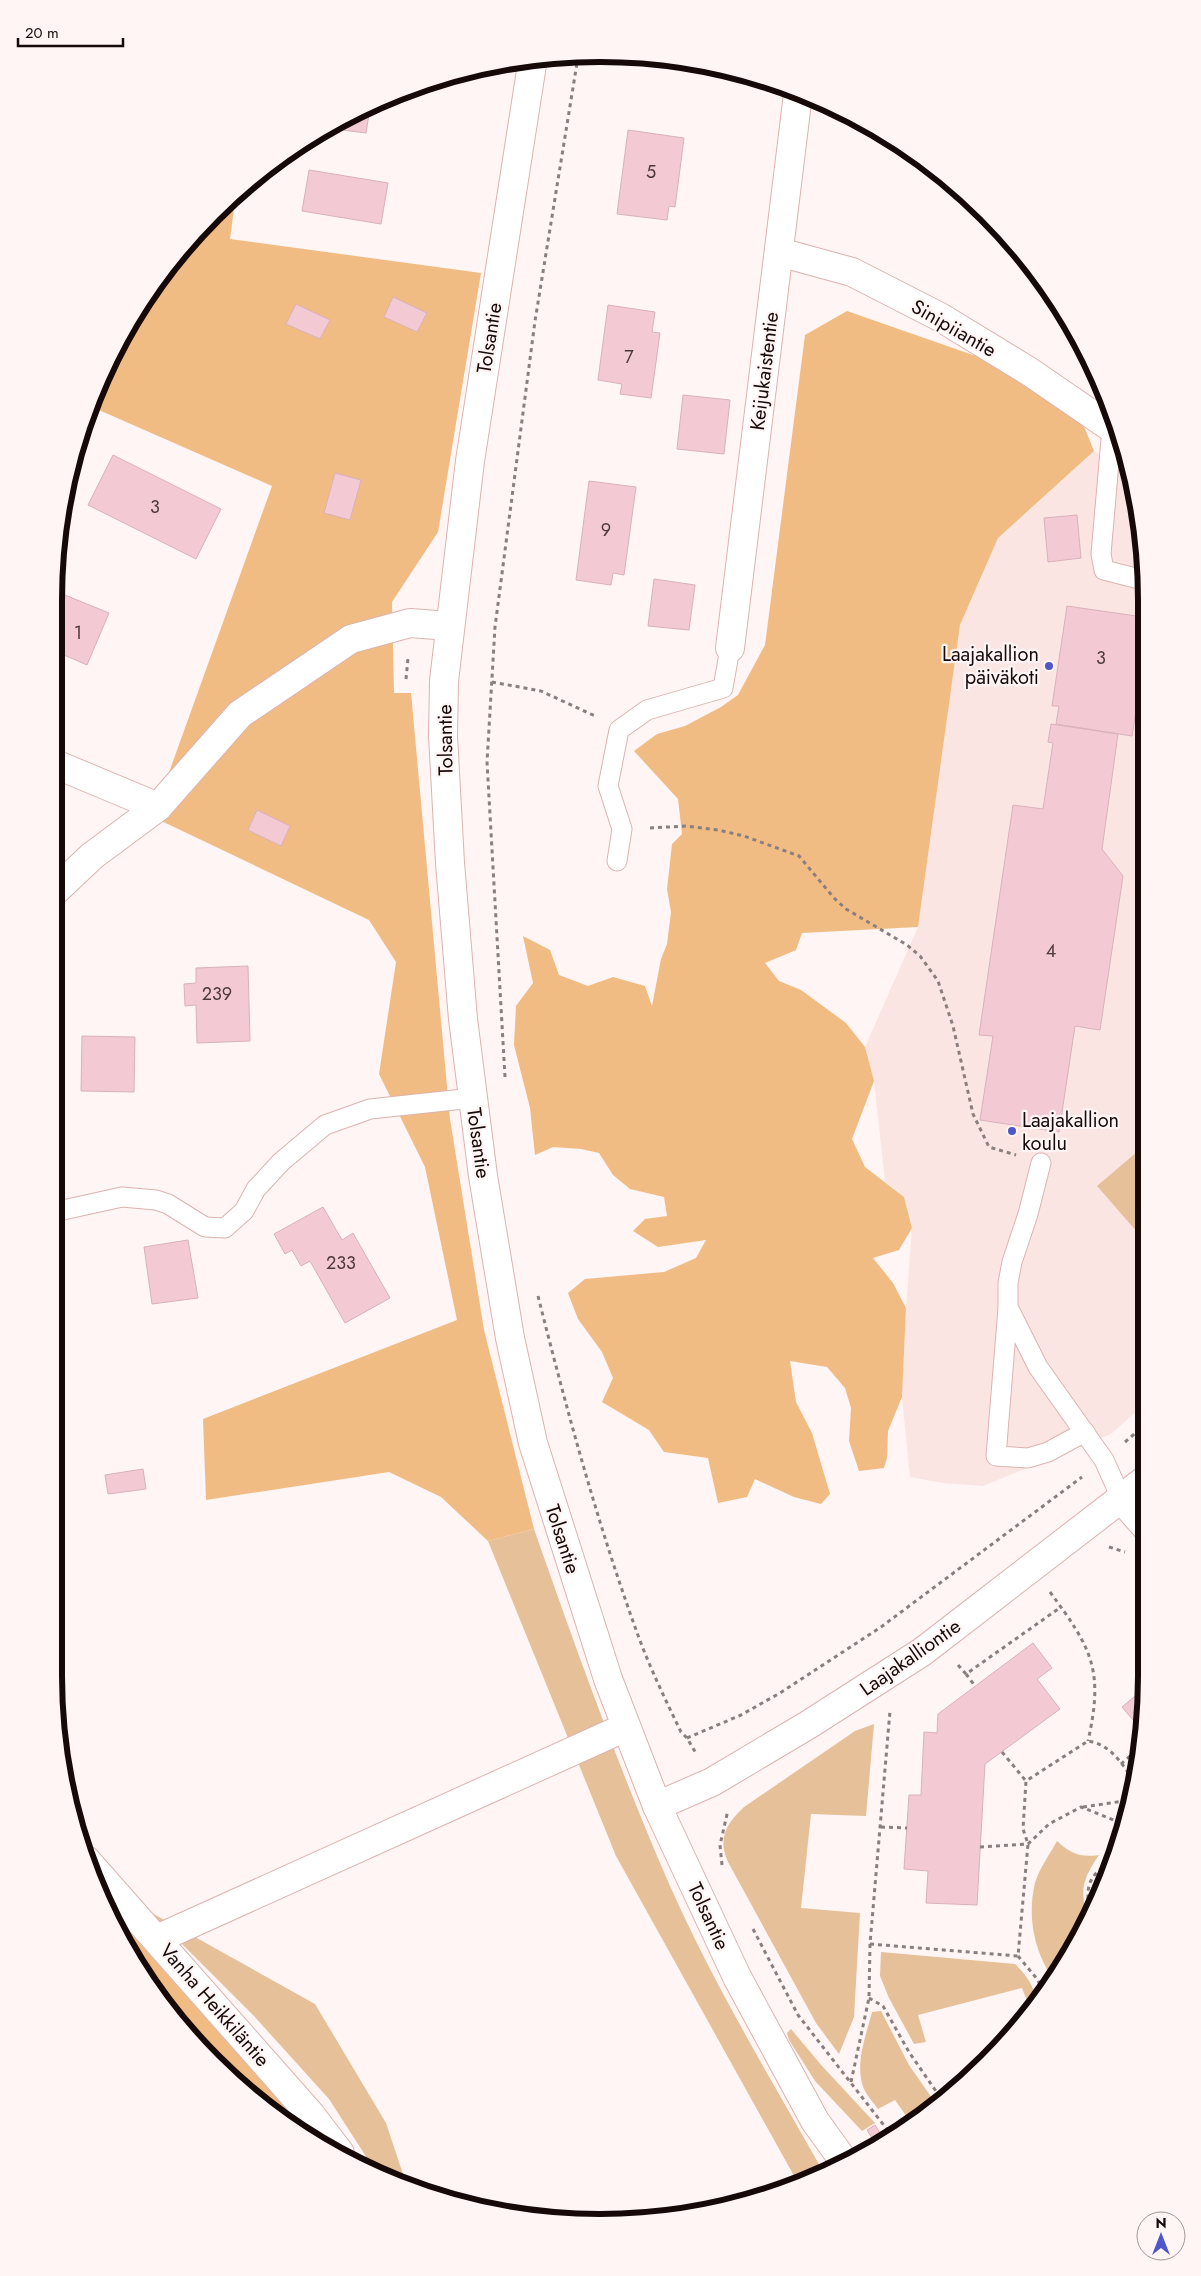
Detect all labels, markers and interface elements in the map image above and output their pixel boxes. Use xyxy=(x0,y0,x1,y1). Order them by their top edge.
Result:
scale bar xyxy=(18,15,122,47)
text: 20 m xyxy=(25,22,59,44)
house number: 5 xyxy=(646,159,656,185)
street label: Sinipiiantie xyxy=(906,292,1002,365)
street label: Tolsantie xyxy=(470,301,509,376)
street label: Keijukaistentie xyxy=(743,310,786,432)
house number: 7 xyxy=(624,344,634,370)
house number: 3 xyxy=(150,494,160,520)
house number: 9 xyxy=(601,517,611,543)
house number: 1 xyxy=(74,620,82,646)
place label: Laajakallion päiväkoti xyxy=(942,640,1039,692)
house number: 3 xyxy=(1096,645,1106,671)
marker: Laajakallion päiväkoti xyxy=(1043,660,1055,672)
street label: Tolsantie xyxy=(430,704,461,776)
house number: 4 xyxy=(1046,938,1056,964)
house number: 239 xyxy=(202,981,232,1007)
street label: Tolsantie xyxy=(459,1106,498,1180)
place label: Laajakallion koulu xyxy=(1022,1106,1119,1158)
marker: Laajakallion koulu xyxy=(1006,1125,1018,1137)
house number: 233 xyxy=(326,1250,356,1276)
street label: Tolsantie xyxy=(538,1501,587,1578)
street label: Laajakalliontie xyxy=(854,1612,967,1703)
street label: Tolsantie xyxy=(680,1878,737,1955)
street label: Vanha Heikkiläntie xyxy=(153,1937,276,2073)
north arrow xyxy=(1136,2211,1186,2261)
text: N xyxy=(1155,2213,1167,2233)

